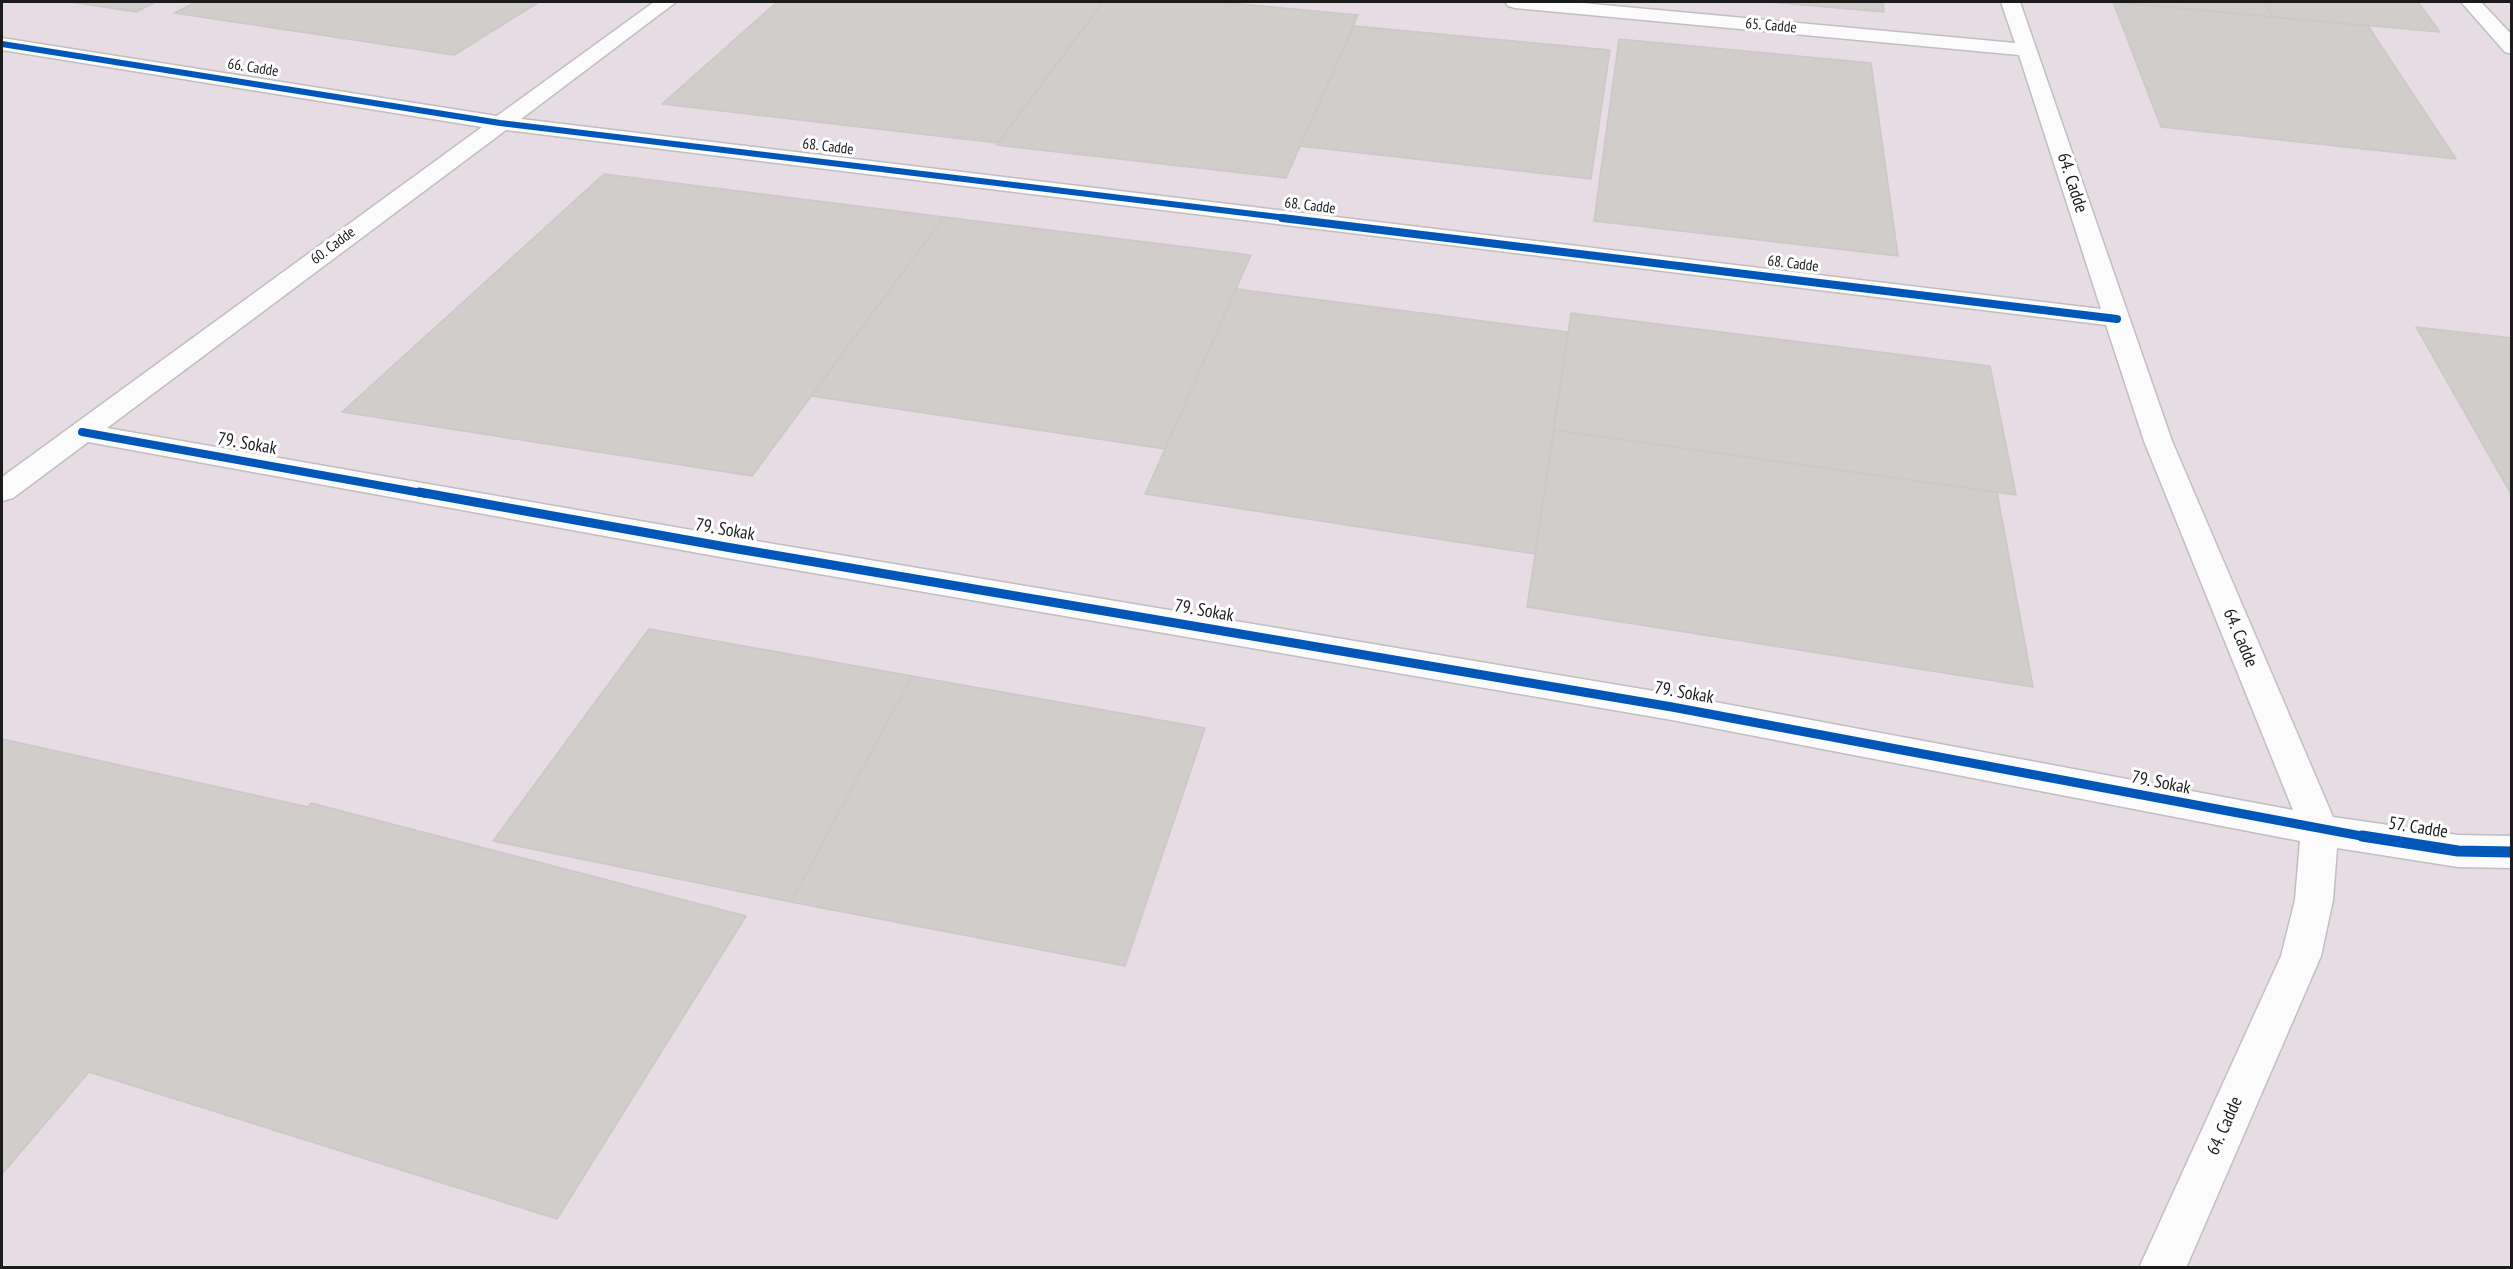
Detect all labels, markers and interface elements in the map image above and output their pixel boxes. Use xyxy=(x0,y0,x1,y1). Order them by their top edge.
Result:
street label: 65. Cadde xyxy=(1745,15,1797,37)
street label: 66. Cadde xyxy=(226,55,280,81)
street label: 68. Cadde xyxy=(801,135,855,159)
street label: 64. Cadde xyxy=(2052,150,2092,216)
street label: 68. Cadde xyxy=(1283,194,1337,218)
street label: 60. Cadde xyxy=(307,223,359,269)
street label: 68. Cadde xyxy=(1766,252,1820,276)
street label: 79. Sokak xyxy=(216,428,278,460)
street label: 79. Sokak xyxy=(694,514,756,546)
street label: 79. Sokak xyxy=(1173,595,1235,627)
street label: 64. Cadde xyxy=(2218,605,2262,671)
street label: 79. Sokak xyxy=(1653,677,1715,709)
street label: 79. Sokak xyxy=(2130,767,2192,799)
street label: 57. Cadde xyxy=(2387,813,2449,843)
street label: 64. Cadde xyxy=(2203,1094,2247,1158)

